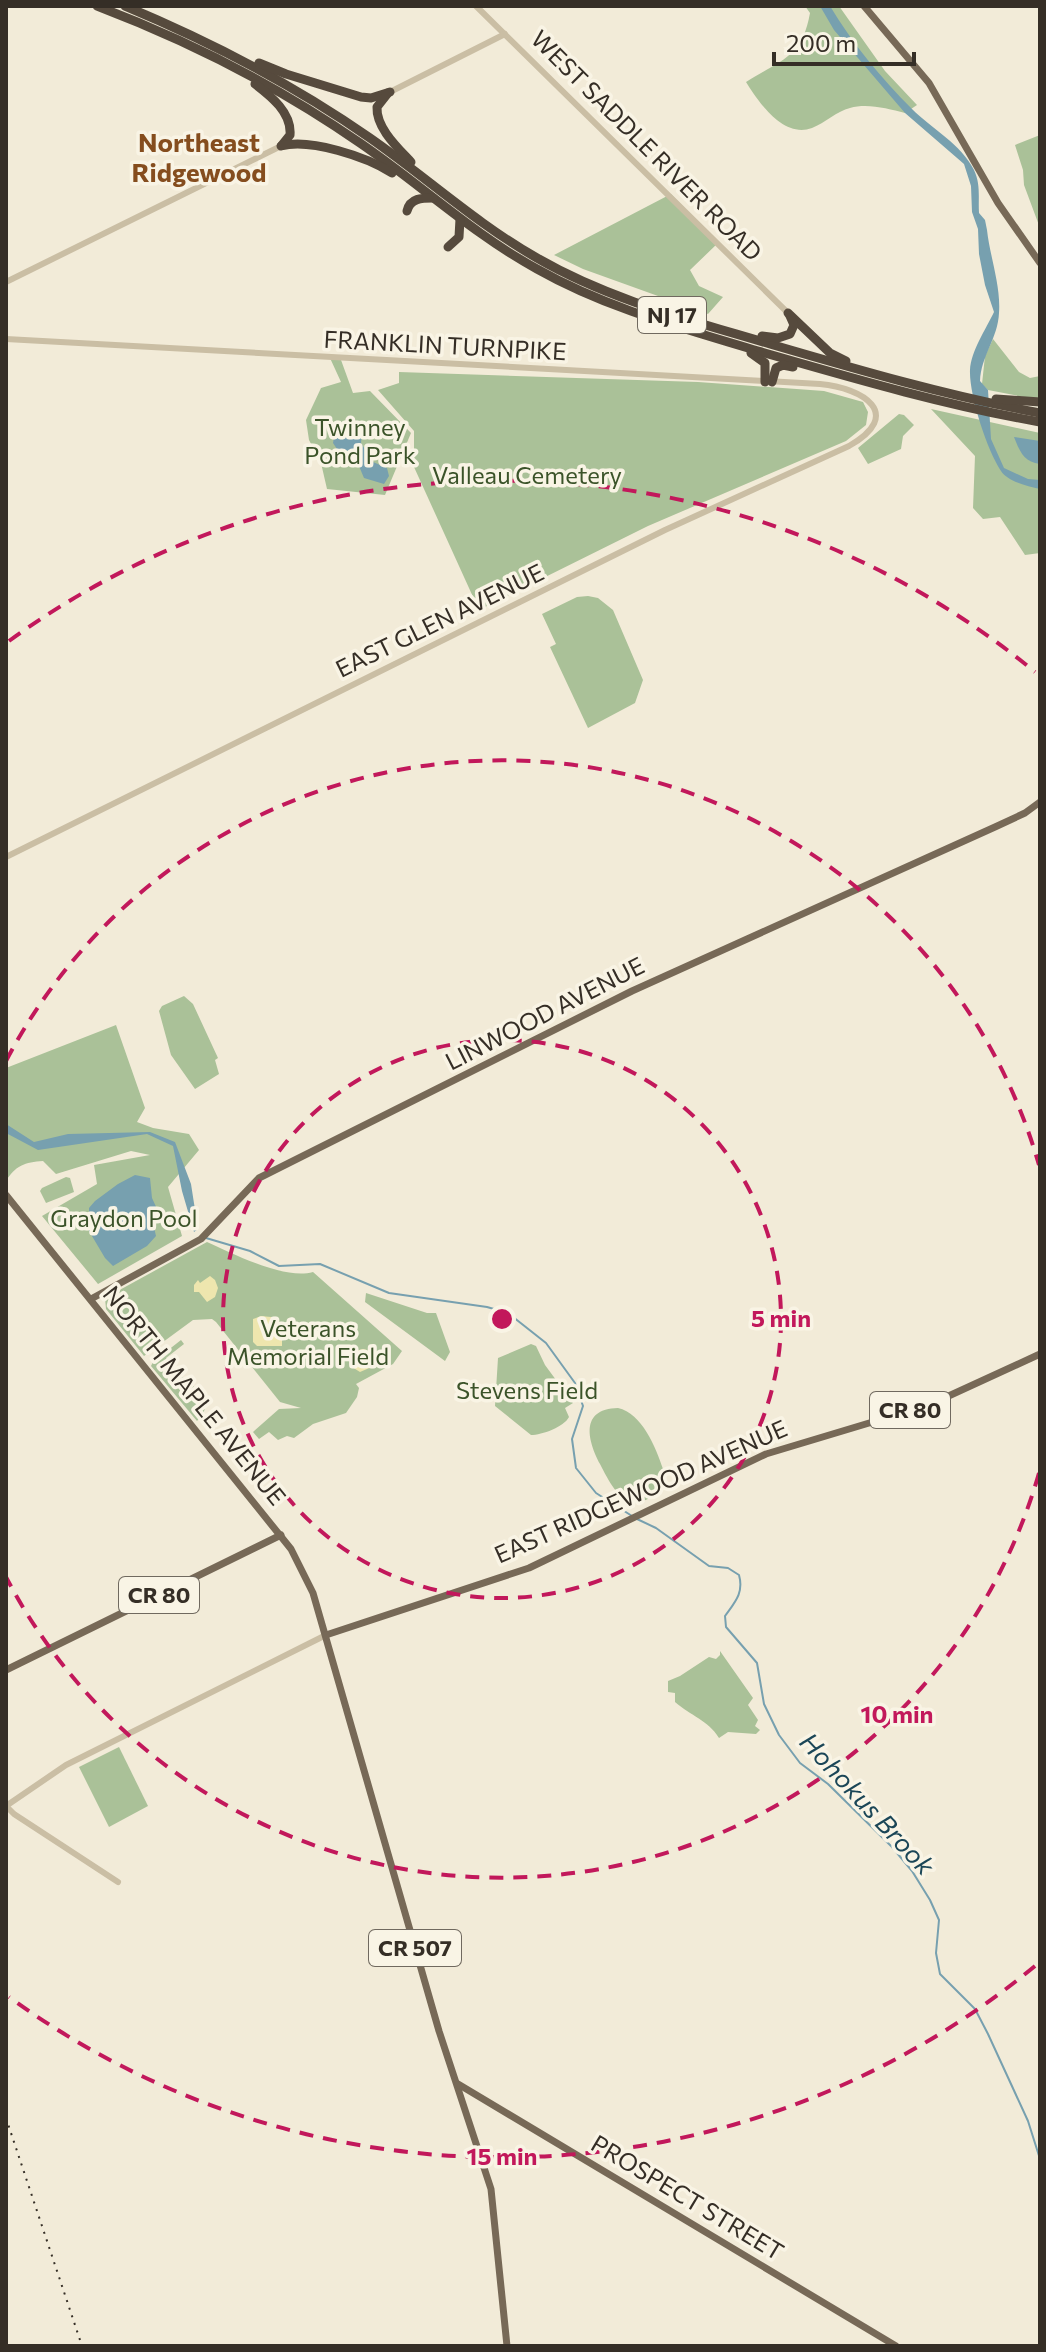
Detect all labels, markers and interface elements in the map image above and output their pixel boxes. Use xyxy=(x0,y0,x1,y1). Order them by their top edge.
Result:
scale bar xyxy=(774,16,914,66)
street label: WEST SADDLE RIVER ROAD xyxy=(526,24,768,266)
text: 200 m xyxy=(786,28,856,57)
district label: Northeast Ridgewood xyxy=(131,126,267,187)
road number: NJ 17 xyxy=(638,297,706,333)
street label: FRANKLIN TURNPIKE xyxy=(323,324,567,365)
park label: Twinney Pond Park xyxy=(304,412,416,469)
park label: Valleau Cemetery xyxy=(432,460,622,489)
street label: EAST GLEN AVENUE xyxy=(330,557,548,683)
street label: LINWOOD AVENUE xyxy=(440,950,649,1075)
park label: Graydon Pool xyxy=(50,1203,198,1232)
street label: NORTH MAPLE AVENUE xyxy=(98,1280,293,1511)
text: 5 min xyxy=(751,1303,811,1332)
centre of rings xyxy=(488,1305,516,1333)
park label: Veterans Memorial Field xyxy=(227,1313,389,1370)
park label: Stevens Field xyxy=(456,1375,598,1404)
road number: CR 80 xyxy=(870,1392,950,1428)
street label: EAST RIDGEWOOD AVENUE xyxy=(489,1413,791,1568)
road number: CR 80 xyxy=(119,1577,199,1613)
text: 10 min xyxy=(861,1699,933,1728)
water label: Hohokus Brook xyxy=(794,1726,942,1881)
road number: CR 507 xyxy=(369,1930,461,1966)
street label: PROSPECT STREET xyxy=(586,2128,789,2266)
text: 15 min xyxy=(467,2141,537,2170)

